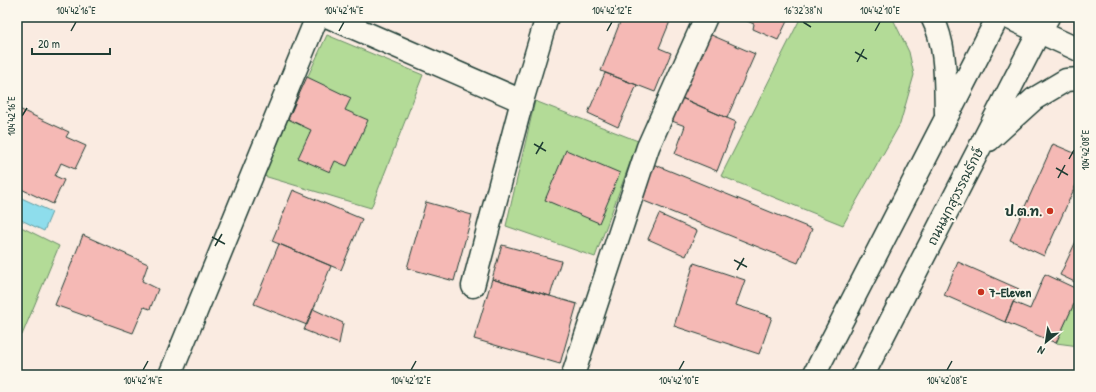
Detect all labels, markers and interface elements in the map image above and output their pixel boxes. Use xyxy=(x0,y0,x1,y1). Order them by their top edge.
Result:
text: 104°42'16"E xyxy=(56,4,96,17)
text: 104°42'14"E xyxy=(324,4,364,17)
text: 104°42'12"E xyxy=(592,4,633,17)
text: 16°32'38"N xyxy=(784,4,822,17)
text: 104°42'10"E xyxy=(860,4,900,17)
scale bar xyxy=(32,30,110,56)
text: 20 m xyxy=(38,35,60,52)
text: 104°42'16"E xyxy=(5,96,18,136)
text: 104°42'08"E xyxy=(1079,129,1092,170)
street label: ถนนมุกสุวรรณรักษ์ xyxy=(923,144,989,249)
place label: ป.ต.ท. xyxy=(1005,202,1042,220)
marker: ป.ต.ท. xyxy=(1045,206,1055,216)
place label: 7-Eleven xyxy=(988,283,1031,301)
marker: 7-Eleven xyxy=(976,287,986,297)
north arrow xyxy=(1026,322,1066,362)
text: N xyxy=(1035,343,1047,358)
text: 104°42'14"E xyxy=(123,374,163,387)
text: 104°42'12"E xyxy=(391,374,432,387)
text: 104°42'10"E xyxy=(659,374,699,387)
text: 104°42'08"E xyxy=(927,374,968,387)

